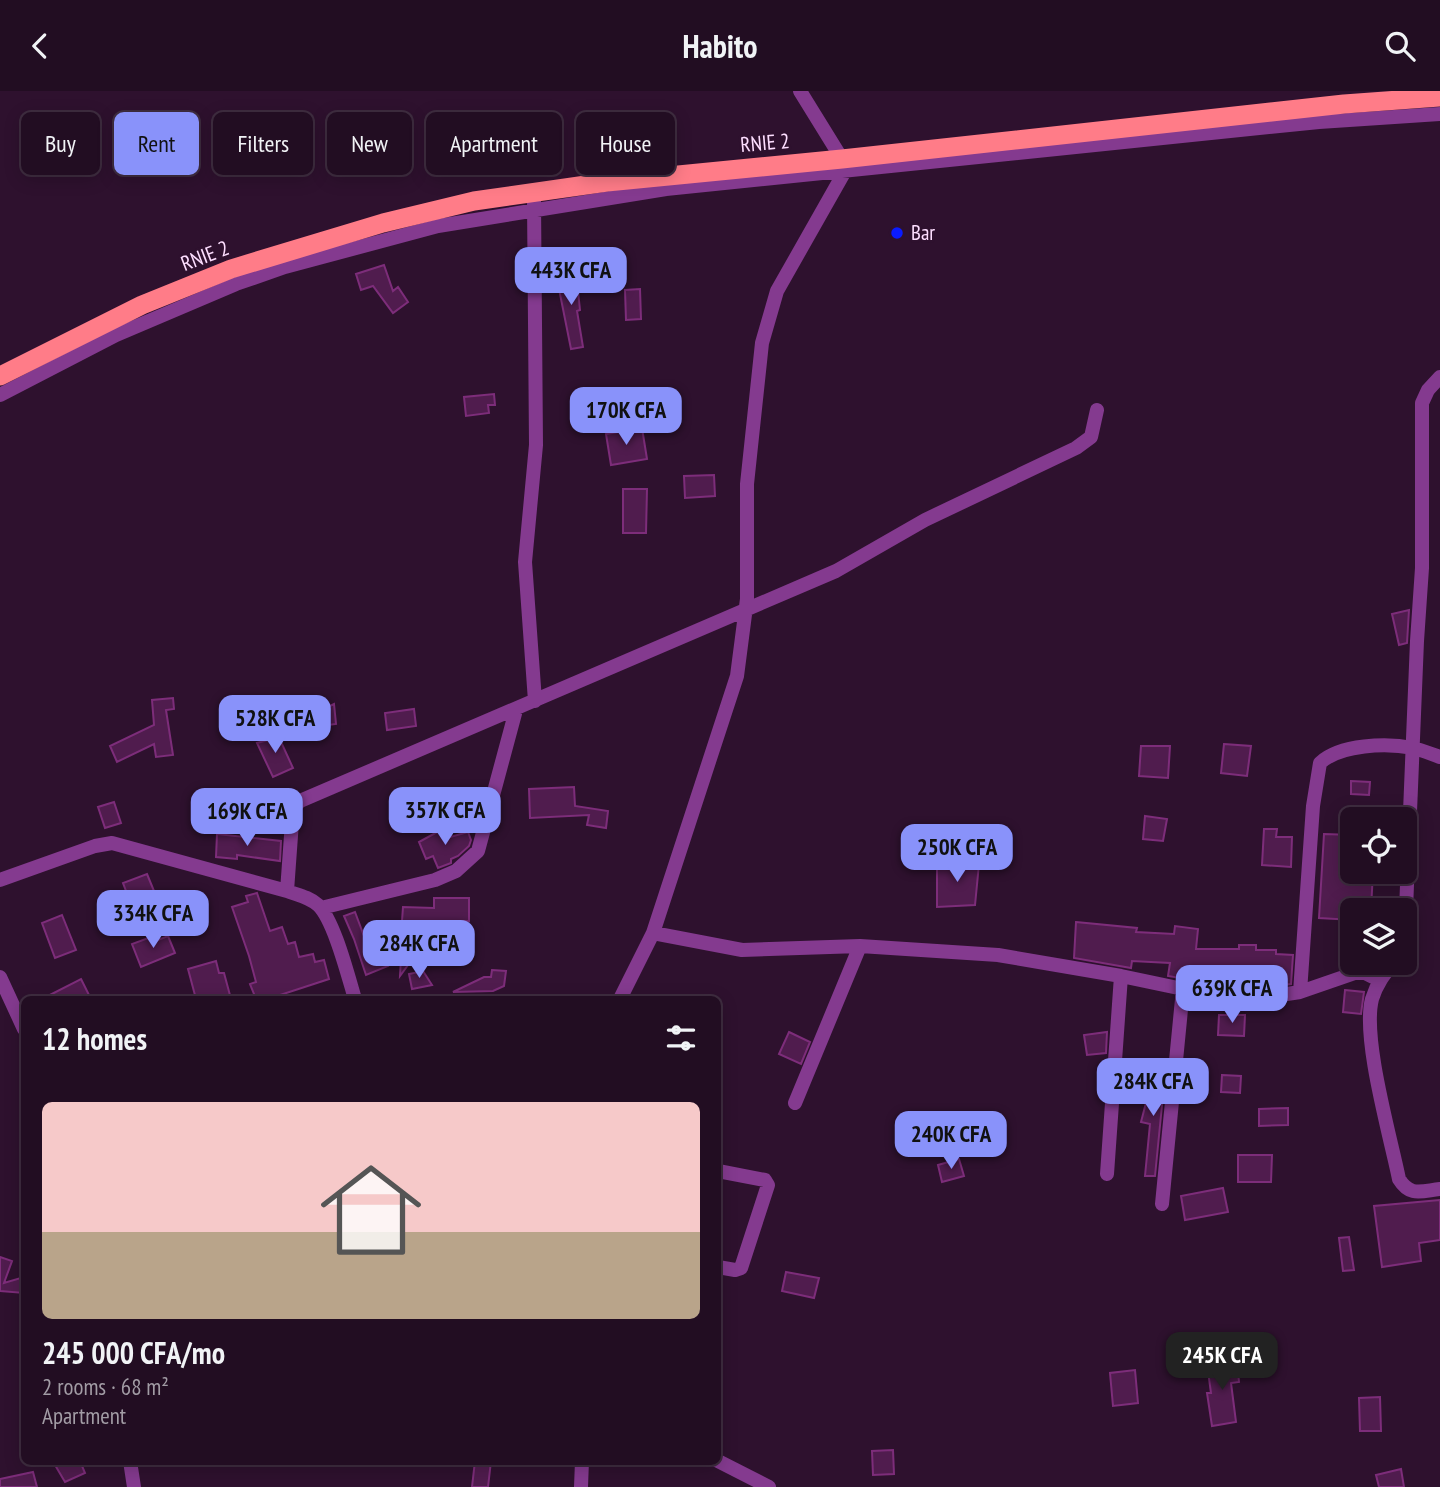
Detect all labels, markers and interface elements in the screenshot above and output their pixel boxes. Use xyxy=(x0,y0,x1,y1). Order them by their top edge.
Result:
text: Habito xyxy=(682,25,758,67)
icon: back xyxy=(21,27,59,65)
icon: search xyxy=(1381,27,1419,65)
chip: Buy xyxy=(21,112,100,175)
chip: Rent xyxy=(114,112,199,175)
chip: Filters xyxy=(213,112,313,175)
chip: New xyxy=(327,112,412,175)
chip: Apartment xyxy=(426,112,562,175)
chip: House xyxy=(576,112,675,175)
street label: RNIE 2 xyxy=(739,127,791,158)
place label: Bar xyxy=(911,219,935,246)
marker: Bar xyxy=(889,225,905,241)
street label: RNIE 2 xyxy=(177,234,233,277)
pin: 443K CFA xyxy=(499,247,643,307)
text: 443K CFA xyxy=(531,255,611,284)
pin: 170K CFA xyxy=(554,387,698,447)
text: 170K CFA xyxy=(586,395,666,424)
pin: 528K CFA xyxy=(203,695,347,755)
text: 528K CFA xyxy=(235,703,315,732)
pin: 357K CFA xyxy=(373,787,517,847)
pin: 169K CFA xyxy=(175,789,319,848)
text: 357K CFA xyxy=(405,795,485,824)
text: 169K CFA xyxy=(207,796,287,825)
map controls xyxy=(1340,807,1417,975)
button: locate xyxy=(1340,807,1417,884)
pin: 250K CFA xyxy=(885,825,1029,884)
text: 250K CFA xyxy=(917,832,997,861)
pin: 334K CFA xyxy=(81,891,225,950)
text: 334K CFA xyxy=(113,898,193,927)
button: layers xyxy=(1340,898,1417,975)
pin: 284K CFA xyxy=(347,921,491,980)
text: 284K CFA xyxy=(379,928,459,957)
pin: 639K CFA xyxy=(1160,965,1304,1025)
text: 639K CFA xyxy=(1192,973,1272,1002)
text: 12 homes xyxy=(42,1019,147,1058)
icon: filters xyxy=(662,1019,700,1057)
pin: 284K CFA xyxy=(1081,1059,1225,1118)
text: 284K CFA xyxy=(1113,1066,1193,1095)
pin: 240K CFA xyxy=(879,1111,1023,1171)
text: 240K CFA xyxy=(911,1119,991,1148)
icon: home xyxy=(308,1147,434,1273)
text: 245 000 CFA/mo xyxy=(42,1333,225,1372)
pin: 245K CFA xyxy=(1150,1333,1294,1392)
text: 245K CFA xyxy=(1182,1340,1262,1369)
text: 2 rooms · 68 m² xyxy=(42,1372,169,1401)
text: Apartment xyxy=(42,1401,126,1430)

